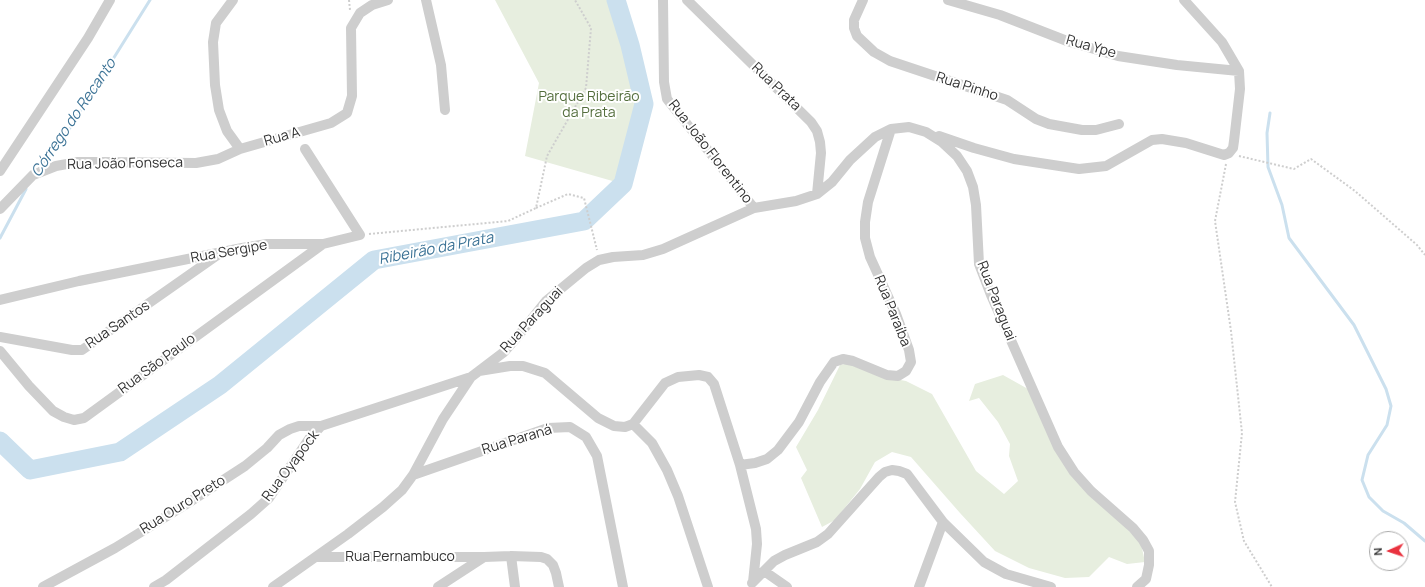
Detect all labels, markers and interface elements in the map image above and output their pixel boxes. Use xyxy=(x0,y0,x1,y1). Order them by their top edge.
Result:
street label: Rua Ype xyxy=(1064,32,1118,62)
water label: Córrego do Recanto xyxy=(28,55,120,181)
street label: Rua Prata xyxy=(748,59,804,115)
street label: Rua Pinho xyxy=(934,69,1000,105)
park label: Parque Ribeirão da Prata xyxy=(538,89,640,122)
street label: Rua João Florentino xyxy=(664,97,756,207)
street label: Rua A xyxy=(262,124,302,150)
street label: Rua João Fonseca xyxy=(67,155,183,173)
water label: Ribeirão da Prata xyxy=(377,229,495,269)
street label: Rua Sergipe xyxy=(189,237,269,267)
street label: Rua Paraguai xyxy=(973,259,1019,343)
street label: Rua Paraíba xyxy=(870,273,914,349)
street label: Rua Paraguai xyxy=(497,284,567,356)
street label: Rua Santos xyxy=(83,298,153,352)
street label: Rua São Paulo xyxy=(115,330,199,398)
street label: Rua Paraná xyxy=(480,421,554,459)
street label: Rua Oyapock xyxy=(259,427,323,505)
street label: Rua Ouro Preto xyxy=(137,472,229,538)
north arrow xyxy=(1369,531,1409,571)
text: N xyxy=(1370,547,1385,556)
street label: Rua Pernambuco xyxy=(345,549,455,565)

